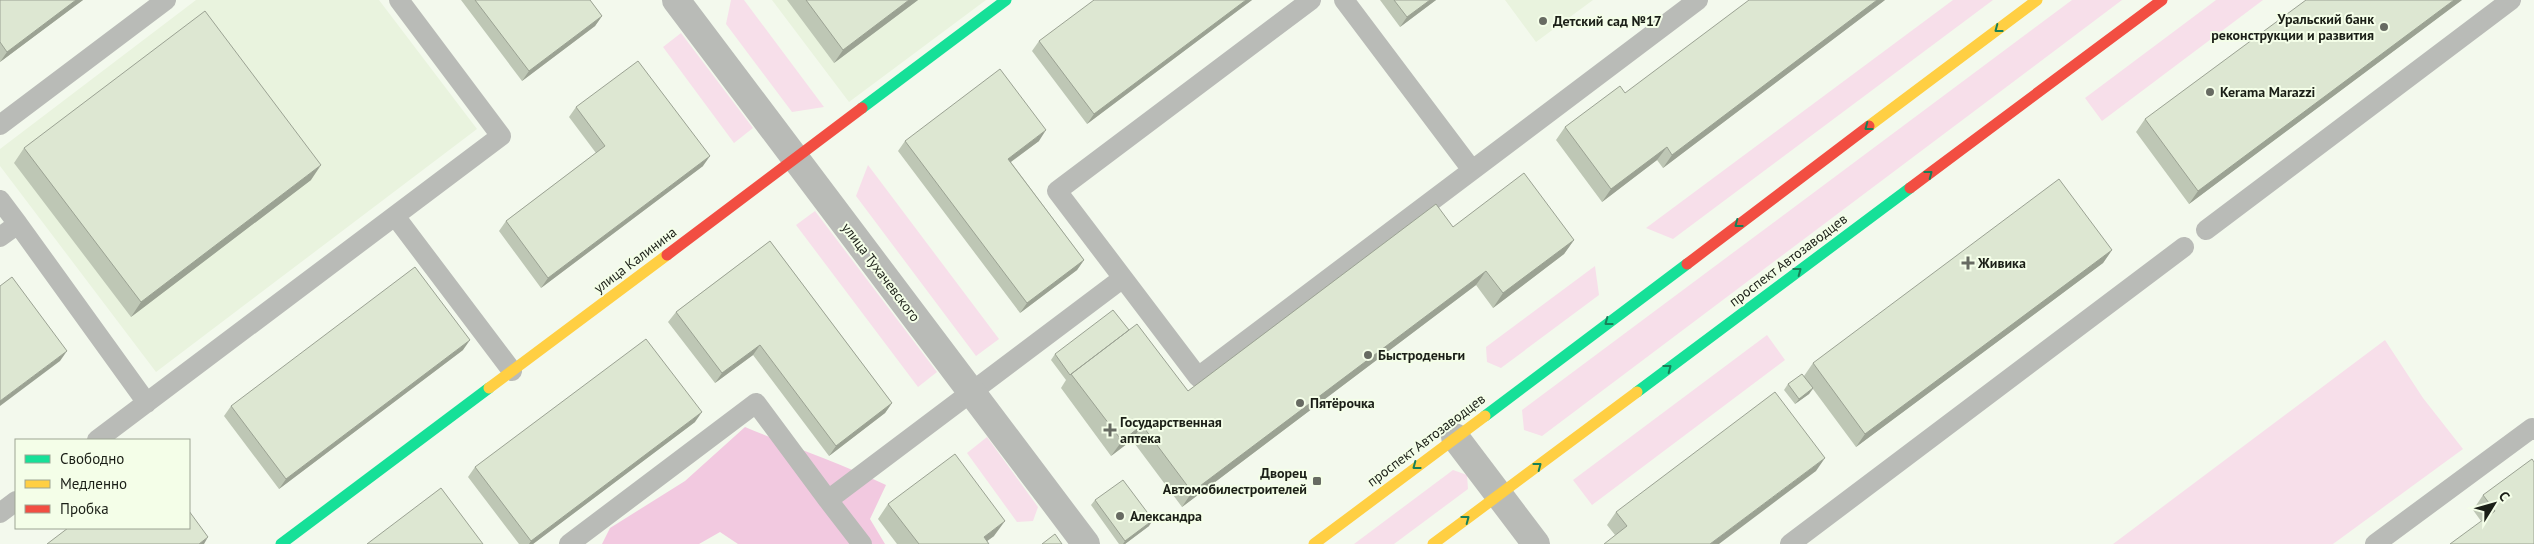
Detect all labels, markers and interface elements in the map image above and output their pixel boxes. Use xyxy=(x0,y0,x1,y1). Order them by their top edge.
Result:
place label: Уральский банк реконструкции и развития xyxy=(2211,10,2374,44)
place label: Детский сад №17 xyxy=(1553,12,1662,30)
marker: Детский сад №17 xyxy=(1537,15,1549,27)
marker: Уральский банк реконструкции и развития xyxy=(2378,21,2390,33)
one-way arrow xyxy=(1995,24,2004,32)
place label: Kerama Marazzi xyxy=(2220,83,2316,101)
marker: Kerama Marazzi xyxy=(2204,86,2216,98)
one-way arrow xyxy=(1864,121,1874,130)
one-way arrow xyxy=(1923,171,1933,180)
street label: проспект Автозаводцев xyxy=(1725,210,1851,310)
street label: улица Тухачевского xyxy=(838,219,924,325)
one-way arrow xyxy=(1735,219,1744,227)
street label: улица Калинина xyxy=(590,223,680,297)
place label: Живика xyxy=(1977,254,2026,272)
marker: Живика xyxy=(1962,257,1974,269)
one-way arrow xyxy=(1792,268,1802,277)
one-way arrow xyxy=(1604,316,1614,325)
place label: Быстроденьги xyxy=(1378,346,1465,364)
marker: Быстроденьги xyxy=(1362,349,1374,361)
one-way arrow xyxy=(1662,366,1671,374)
street label: проспект Автозаводцев xyxy=(1363,390,1489,490)
place label: Пятёрочка xyxy=(1310,394,1375,412)
marker: Пятёрочка xyxy=(1294,397,1306,409)
place label: Государственная аптека xyxy=(1120,413,1222,447)
marker: Государственная аптека xyxy=(1104,424,1116,436)
legend xyxy=(15,439,190,529)
text: Свободно xyxy=(60,449,124,468)
one-way arrow xyxy=(1413,461,1422,469)
one-way arrow xyxy=(1532,463,1541,471)
place label: Дворец Автомобилестроителей xyxy=(1163,464,1307,498)
text: Медленно xyxy=(60,474,127,493)
marker: Дворец Автомобилестроителей xyxy=(1311,475,1323,487)
north arrow xyxy=(2469,479,2519,529)
text: С xyxy=(2495,488,2514,505)
text: Пробка xyxy=(60,499,109,518)
place label: Александра xyxy=(1130,507,1202,525)
marker: Александра xyxy=(1114,510,1126,522)
one-way arrow xyxy=(1460,517,1469,525)

